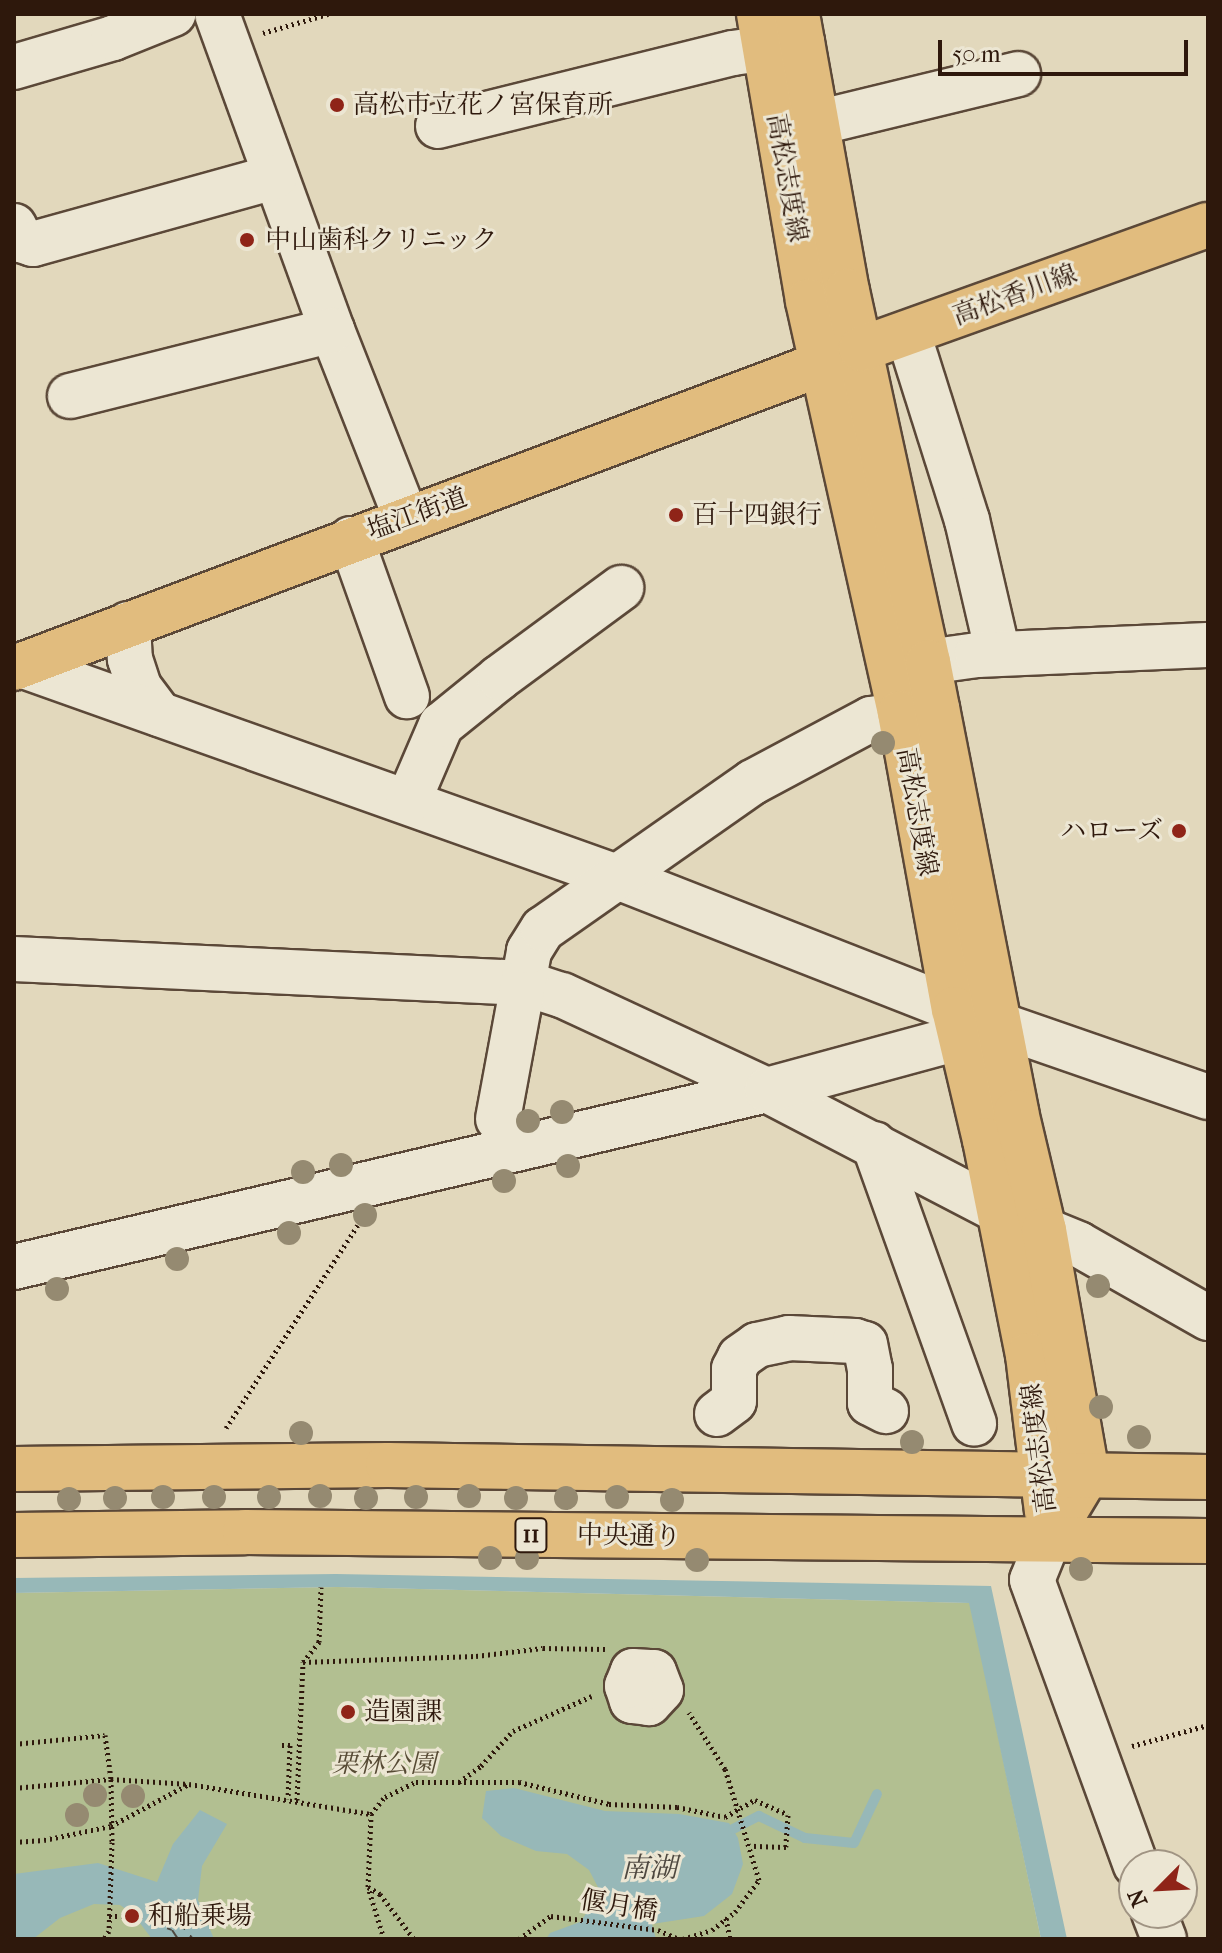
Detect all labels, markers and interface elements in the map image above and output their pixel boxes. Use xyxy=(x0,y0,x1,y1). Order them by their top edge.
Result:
scale bar xyxy=(942,24,1192,74)
text: 50 m xyxy=(952,40,1001,68)
place label: 高松市立花ノ宮保育所 xyxy=(353,89,613,121)
marker: 高松市立花ノ宮保育所 xyxy=(328,96,346,114)
street label: 高松志度線 xyxy=(760,111,814,245)
place label: 中山歯科クリニック xyxy=(265,224,499,256)
marker: 中山歯科クリニック xyxy=(236,229,258,251)
street label: 高松香川線 xyxy=(949,258,1081,332)
street label: 塩江街道 xyxy=(363,482,471,546)
place label: 百十四銀行 xyxy=(692,499,822,531)
marker: 百十四銀行 xyxy=(667,506,685,524)
street label: 高松志度線 xyxy=(890,745,944,879)
place label: ハローズ xyxy=(1059,815,1163,847)
marker: ハローズ xyxy=(1170,822,1188,840)
street label: 高松志度線 xyxy=(1016,1382,1062,1514)
road number: 11 xyxy=(513,1515,549,1555)
street label: 中央通り xyxy=(577,1519,681,1553)
place label: 造園課 xyxy=(364,1696,442,1728)
marker: 造園課 xyxy=(339,1703,357,1721)
park label: 栗林公園 xyxy=(332,1748,436,1780)
north arrow xyxy=(1118,1849,1198,1929)
water label: 南湖 xyxy=(621,1851,677,1885)
street label: 偃月橋 xyxy=(578,1884,660,1928)
text: N xyxy=(1123,1885,1153,1911)
place label: 和船乗場 xyxy=(148,1900,252,1932)
marker: 和船乗場 xyxy=(123,1907,141,1925)

